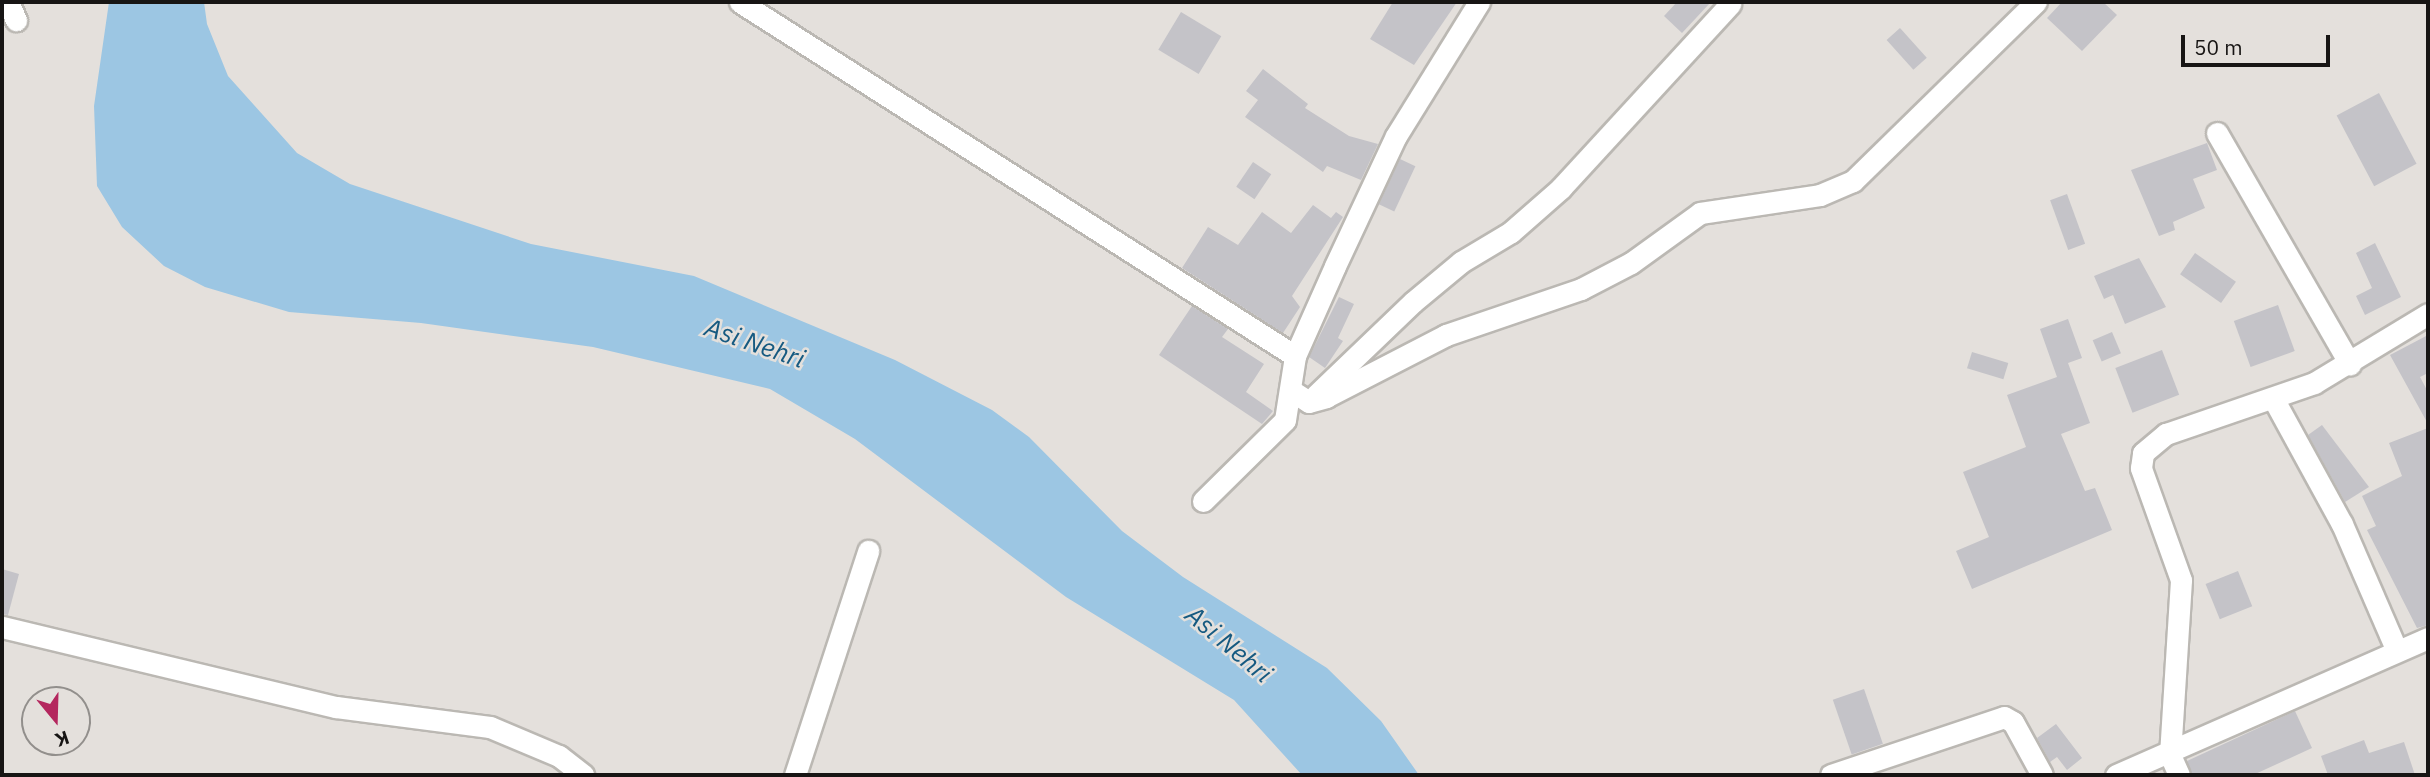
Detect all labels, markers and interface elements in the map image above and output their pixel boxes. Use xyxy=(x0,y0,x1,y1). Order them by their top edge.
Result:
scale bar xyxy=(2185,21,2334,65)
text: 50 m xyxy=(2194,33,2243,61)
water label: Asi Nehri xyxy=(701,311,809,375)
water label: Asi Nehri xyxy=(1179,599,1279,689)
north arrow xyxy=(21,686,91,756)
text: K xyxy=(52,725,72,752)

